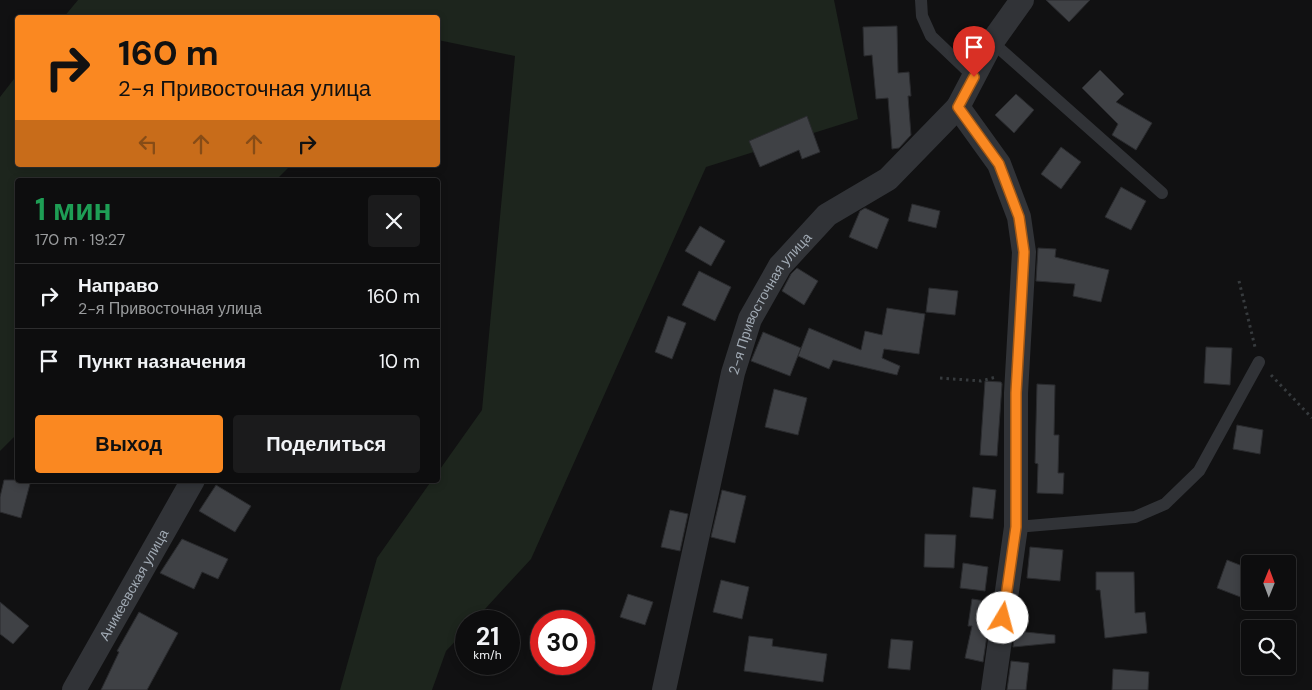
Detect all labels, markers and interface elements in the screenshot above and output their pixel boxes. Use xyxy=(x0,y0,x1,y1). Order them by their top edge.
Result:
pin xyxy=(953,26,995,77)
text: 160 m xyxy=(118,30,219,76)
icon: arrive xyxy=(960,33,988,61)
icon: right xyxy=(35,35,100,100)
text: 2-я Привосточная улица xyxy=(118,74,371,103)
icon: left xyxy=(134,130,162,158)
icon: ahead xyxy=(187,130,215,158)
icon: ahead xyxy=(240,130,268,158)
icon: right xyxy=(293,130,321,158)
text: 1 мин xyxy=(35,190,112,229)
button: close xyxy=(368,195,420,247)
street label: 2-я Привосточная улица xyxy=(724,228,816,377)
text: 170 m · 19:27 xyxy=(35,229,125,250)
text: Направо xyxy=(78,273,159,298)
icon: right xyxy=(35,282,63,310)
text: 160 m xyxy=(367,284,420,309)
text: 2-я Привосточная улица xyxy=(78,298,262,319)
icon: arrive xyxy=(35,347,63,375)
text: Пункт назначения xyxy=(78,349,246,374)
text: 10 m xyxy=(379,349,420,374)
button: Выход xyxy=(35,415,223,473)
button: Поделиться xyxy=(233,415,420,473)
street label: Аникеевская улица xyxy=(95,526,172,644)
north arrow xyxy=(1241,555,1296,610)
map controls xyxy=(1241,555,1296,675)
position arrow xyxy=(976,591,1028,643)
speed limit sign: 30 xyxy=(530,610,595,675)
text: 21 xyxy=(476,620,499,653)
button: search xyxy=(1241,620,1296,675)
text: km/h xyxy=(473,647,502,663)

